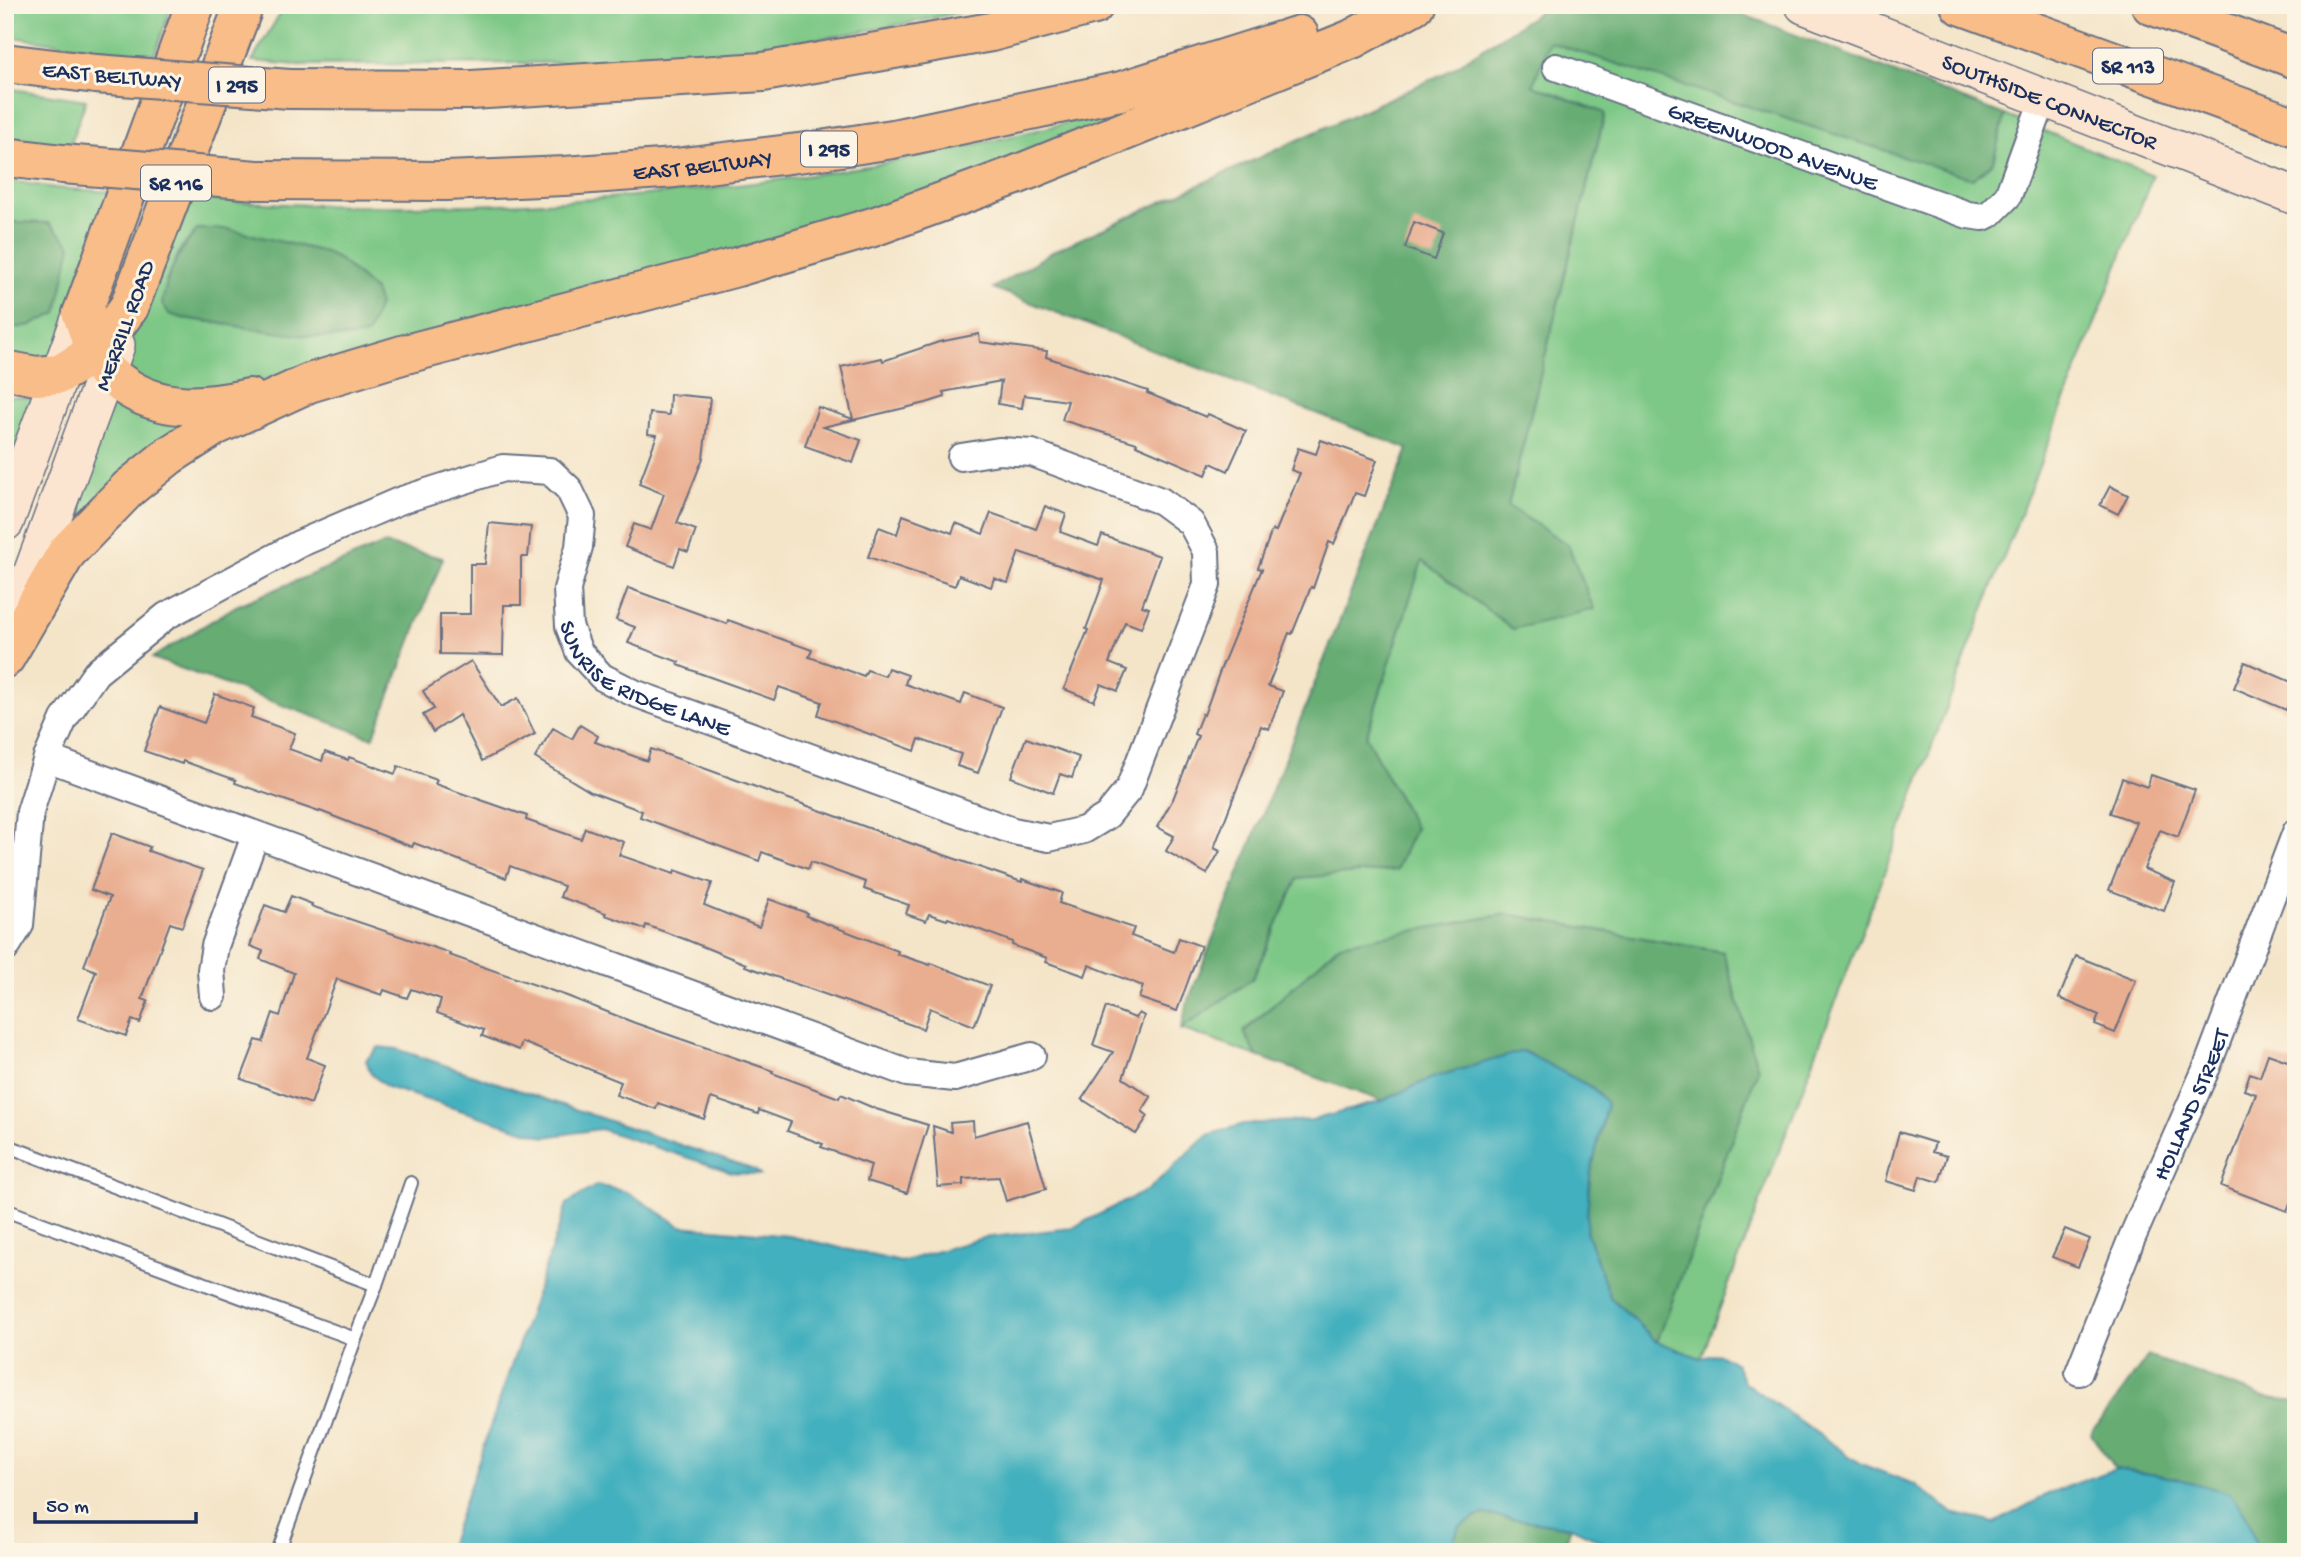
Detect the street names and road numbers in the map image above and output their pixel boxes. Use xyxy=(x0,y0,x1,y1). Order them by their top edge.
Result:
road number: SR 113 xyxy=(2093,48,2163,84)
street label: SOUTHSIDE CONNECTOR xyxy=(1937,50,2161,158)
street label: EAST BELTWAY xyxy=(41,58,183,97)
road number: I 295 xyxy=(209,68,265,102)
street label: GREENWOOD AVENUE xyxy=(1663,98,1883,199)
road number: I 295 xyxy=(801,132,857,166)
street label: EAST BELTWAY xyxy=(632,146,774,188)
road number: SR 116 xyxy=(141,166,211,200)
street label: MERRILL ROAD xyxy=(90,256,163,395)
street label: SUNRISE RIDGE LANE xyxy=(551,618,735,745)
street label: HOLLAND STREET xyxy=(2149,1025,2238,1185)

